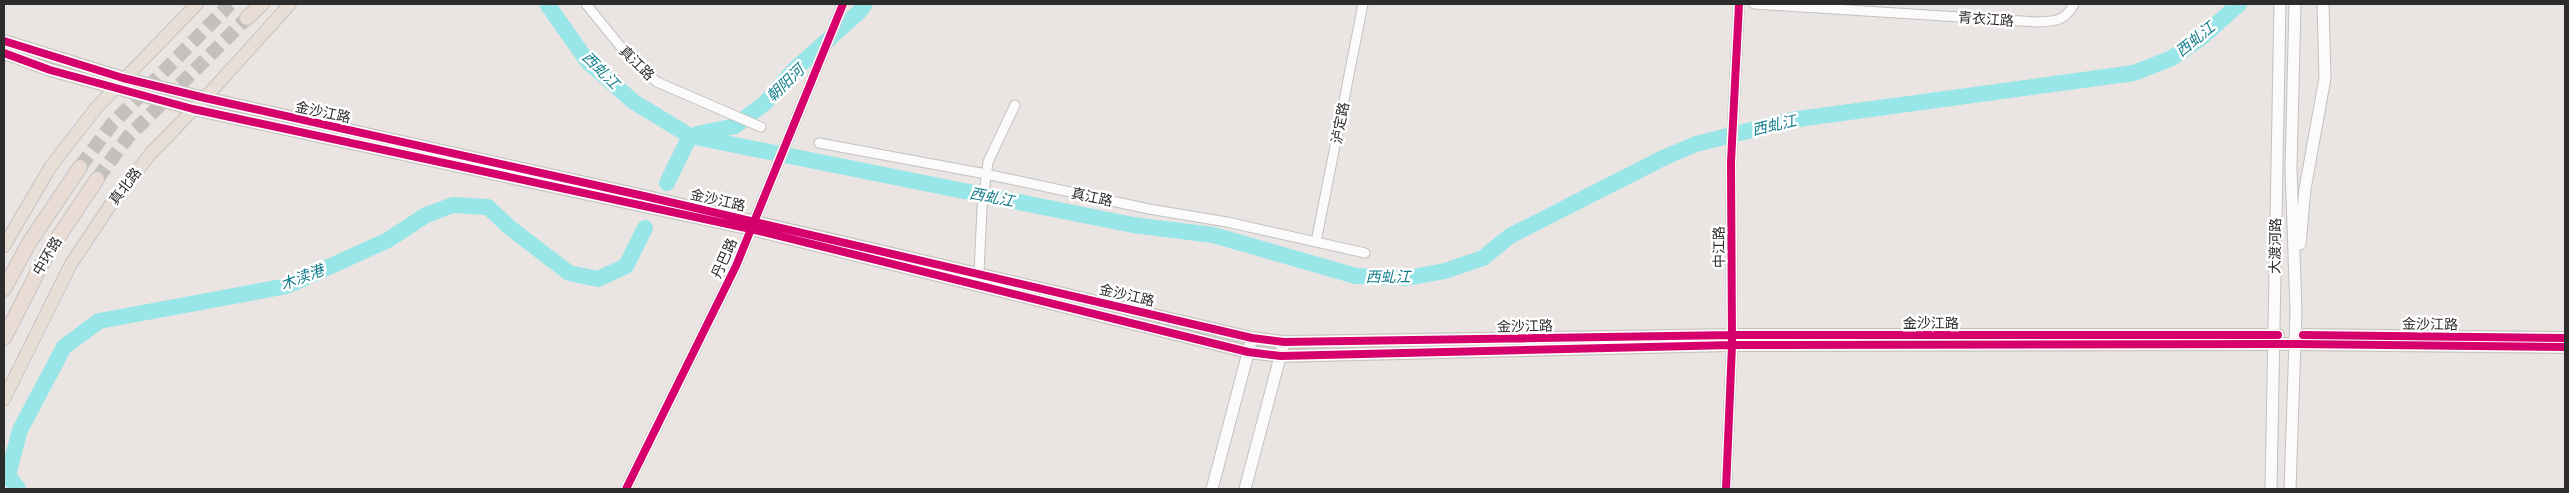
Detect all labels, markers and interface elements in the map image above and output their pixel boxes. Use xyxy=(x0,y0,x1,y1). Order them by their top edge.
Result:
street label: 青衣江路 xyxy=(1958,9,2014,29)
water label: 西虬江 xyxy=(2172,17,2219,60)
street label: 真江路 xyxy=(616,43,658,83)
water label: 西虬江 xyxy=(579,48,624,93)
water label: 朝阳河 xyxy=(763,59,809,105)
street label: 金沙江路 xyxy=(294,98,352,126)
street label: 泸定路 xyxy=(1328,101,1352,145)
water label: 西虬江 xyxy=(1750,111,1800,138)
street label: 真北路 xyxy=(106,165,144,207)
water label: 西虬江 xyxy=(968,184,1018,210)
street label: 真江路 xyxy=(1070,185,1114,209)
street label: 金沙江路 xyxy=(689,186,747,214)
street label: 大渡河路 xyxy=(2267,218,2283,274)
street label: 中江路 xyxy=(1711,226,1727,268)
street label: 中环路 xyxy=(29,234,65,278)
street label: 丹巴路 xyxy=(708,236,740,280)
water label: 木渎港 xyxy=(278,260,328,293)
water label: 西虬江 xyxy=(1365,268,1412,285)
street label: 金沙江路 xyxy=(1098,281,1156,309)
street label: 金沙江路 xyxy=(1903,315,1959,331)
street label: 金沙江路 xyxy=(2402,316,2458,332)
street label: 金沙江路 xyxy=(1497,318,1553,334)

